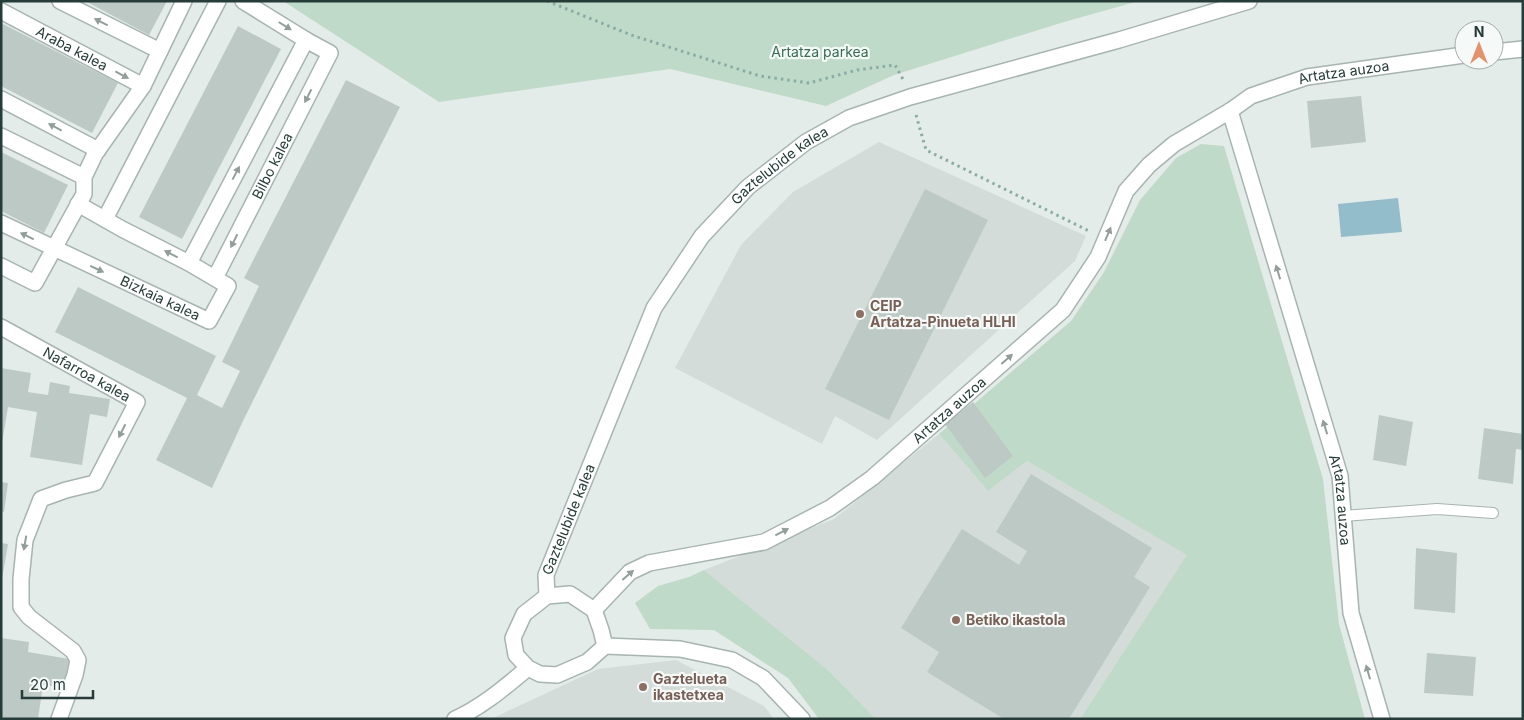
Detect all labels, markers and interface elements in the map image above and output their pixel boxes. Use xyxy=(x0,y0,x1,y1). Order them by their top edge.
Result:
one-way arrow xyxy=(93,18,108,26)
north arrow xyxy=(1454,20,1504,70)
street label: Araba kalea xyxy=(33,22,111,74)
one-way arrow xyxy=(278,22,291,31)
text: N xyxy=(1474,23,1484,40)
park label: Artatza parkea xyxy=(771,43,869,60)
street label: Artatza auzoa xyxy=(1296,57,1390,87)
one-way arrow xyxy=(114,71,129,79)
one-way arrow xyxy=(304,89,312,103)
street label: Gaztelubide kalea xyxy=(727,122,831,208)
one-way arrow xyxy=(47,123,62,131)
street label: Bilbo kalea xyxy=(248,130,296,202)
one-way arrow xyxy=(232,166,240,181)
one-way arrow xyxy=(1104,227,1112,242)
one-way arrow xyxy=(20,232,34,240)
one-way arrow xyxy=(230,233,238,248)
one-way arrow xyxy=(163,250,178,258)
one-way arrow xyxy=(1273,264,1281,279)
one-way arrow xyxy=(90,265,104,273)
street label: Bizkaia kalea xyxy=(118,272,203,324)
place label: CEIP Artatza-Pìnueta HLHI xyxy=(870,297,1016,330)
marker: CEIP Artatza-Pìnueta HLHI xyxy=(854,308,866,320)
street label: Nafarroa kalea xyxy=(40,343,134,405)
one-way arrow xyxy=(1001,354,1014,365)
street label: Artatza auzoa xyxy=(909,373,989,446)
one-way arrow xyxy=(1320,420,1328,435)
one-way arrow xyxy=(118,424,126,439)
street label: Artatza auzoa xyxy=(1326,452,1355,546)
street label: Gaztelubide kalea xyxy=(538,461,598,577)
one-way arrow xyxy=(775,528,790,536)
one-way arrow xyxy=(21,536,29,552)
one-way arrow xyxy=(621,570,634,581)
place label: Betiko ikastola xyxy=(966,611,1066,628)
marker: Betiko ikastola xyxy=(950,614,962,626)
one-way arrow xyxy=(1364,664,1372,679)
scale bar xyxy=(22,668,94,700)
place label: Gaztelueta ikastetxea xyxy=(653,670,727,703)
text: 20 m xyxy=(30,675,66,694)
marker: Gaztelueta ikastetxea xyxy=(637,681,649,693)

